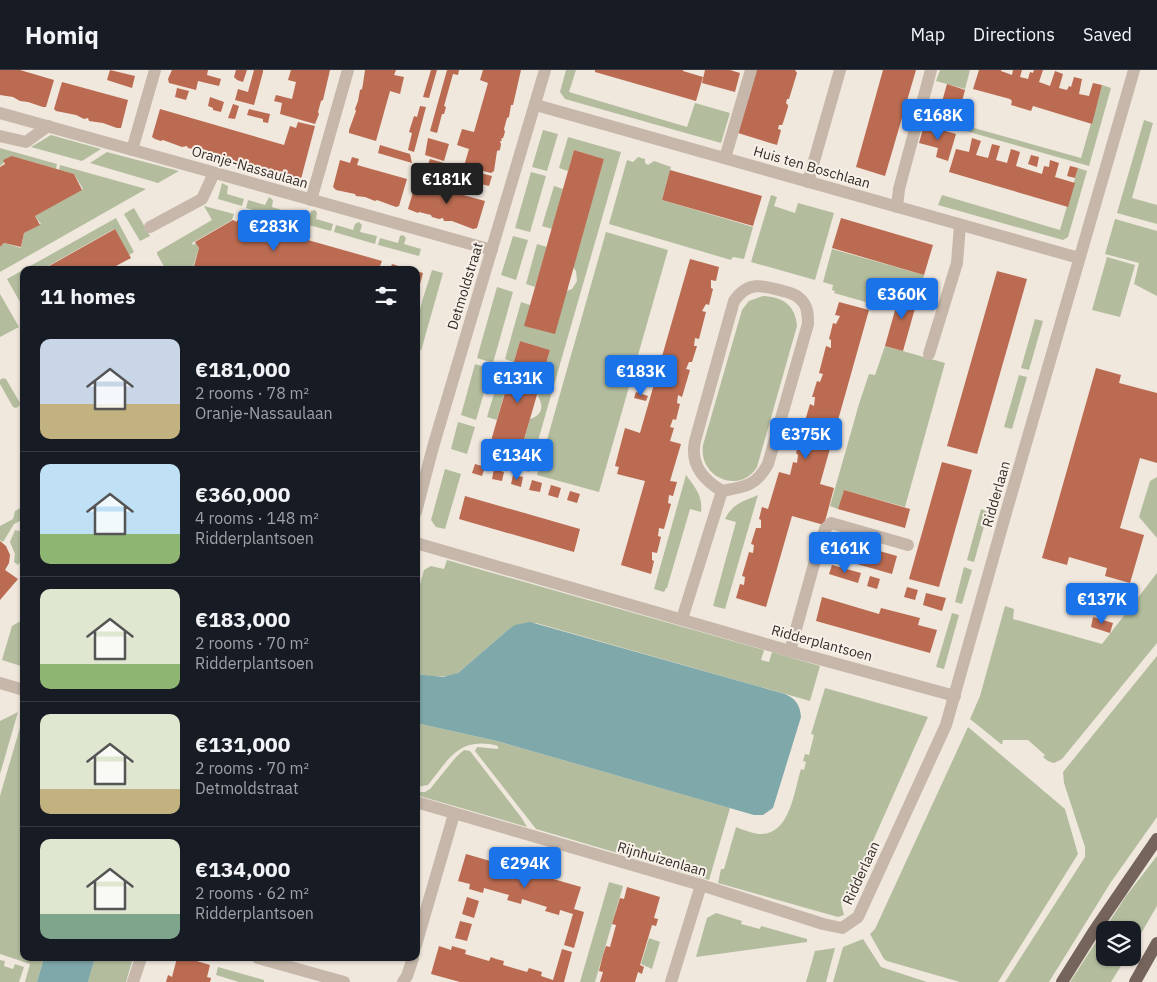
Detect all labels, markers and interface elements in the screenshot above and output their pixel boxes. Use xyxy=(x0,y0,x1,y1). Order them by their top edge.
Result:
text: Homiq xyxy=(25,19,99,51)
text: Map xyxy=(910,23,945,46)
text: Directions xyxy=(973,23,1055,46)
text: Saved xyxy=(1083,23,1132,46)
pin: €168K xyxy=(903,98,973,141)
text: €168K xyxy=(913,105,963,125)
street label: Oranje-Nassaulaan xyxy=(190,142,310,192)
street label: Huis ten Boschlaan xyxy=(751,142,873,192)
pin: €181K xyxy=(412,162,482,205)
text: €181K xyxy=(422,169,472,189)
pin: €283K xyxy=(239,210,309,252)
text: €283K xyxy=(249,216,299,236)
street label: Detmoldstraat xyxy=(443,240,487,332)
pin: €360K xyxy=(867,278,937,320)
text: 11 homes xyxy=(40,282,136,310)
icon: filters xyxy=(372,282,400,310)
text: €360K xyxy=(877,284,927,304)
pin: €183K xyxy=(606,354,676,397)
text: €181,000 xyxy=(195,355,290,383)
icon: home xyxy=(80,359,140,419)
text: €183K xyxy=(616,361,666,381)
pin: €131K xyxy=(483,362,553,404)
text: €131K xyxy=(493,368,543,388)
text: 2 rooms · 78 m² xyxy=(195,383,309,403)
text: Oranje-Nassaulaan xyxy=(195,403,333,423)
pin: €375K xyxy=(771,418,841,460)
text: €375K xyxy=(781,424,831,444)
pin: €134K xyxy=(482,438,552,481)
text: €134K xyxy=(492,445,542,465)
street label: Ridderlaan xyxy=(978,459,1014,529)
text: €360,000 xyxy=(195,480,290,508)
icon: home xyxy=(80,484,140,544)
text: 4 rooms · 148 m² xyxy=(195,508,319,528)
text: Ridderplantsoen xyxy=(195,528,314,548)
pin: €161K xyxy=(810,532,880,574)
text: €161K xyxy=(820,538,870,558)
pin: €137K xyxy=(1067,582,1137,625)
text: €137K xyxy=(1077,589,1127,609)
text: €183,000 xyxy=(195,605,290,633)
icon: home xyxy=(80,609,140,669)
street label: Ridderplantsoen xyxy=(769,621,875,665)
text: 2 rooms · 70 m² xyxy=(195,633,309,653)
text: Ridderplantsoen xyxy=(195,653,314,673)
text: €131,000 xyxy=(195,730,290,758)
icon: home xyxy=(80,734,140,794)
text: 2 rooms · 70 m² xyxy=(195,758,309,778)
text: Detmoldstraat xyxy=(195,778,299,798)
street label: Rijnhuizenlaan xyxy=(615,838,709,880)
street label: Ridderlaan xyxy=(838,838,884,908)
pin: €294K xyxy=(490,846,560,889)
text: €294K xyxy=(500,853,550,873)
text: €134,000 xyxy=(195,855,290,883)
icon: home xyxy=(80,859,140,919)
text: 2 rooms · 62 m² xyxy=(195,883,309,903)
text: Ridderplantsoen xyxy=(195,903,314,923)
map controls xyxy=(1096,921,1141,966)
button: layers xyxy=(1096,921,1141,966)

